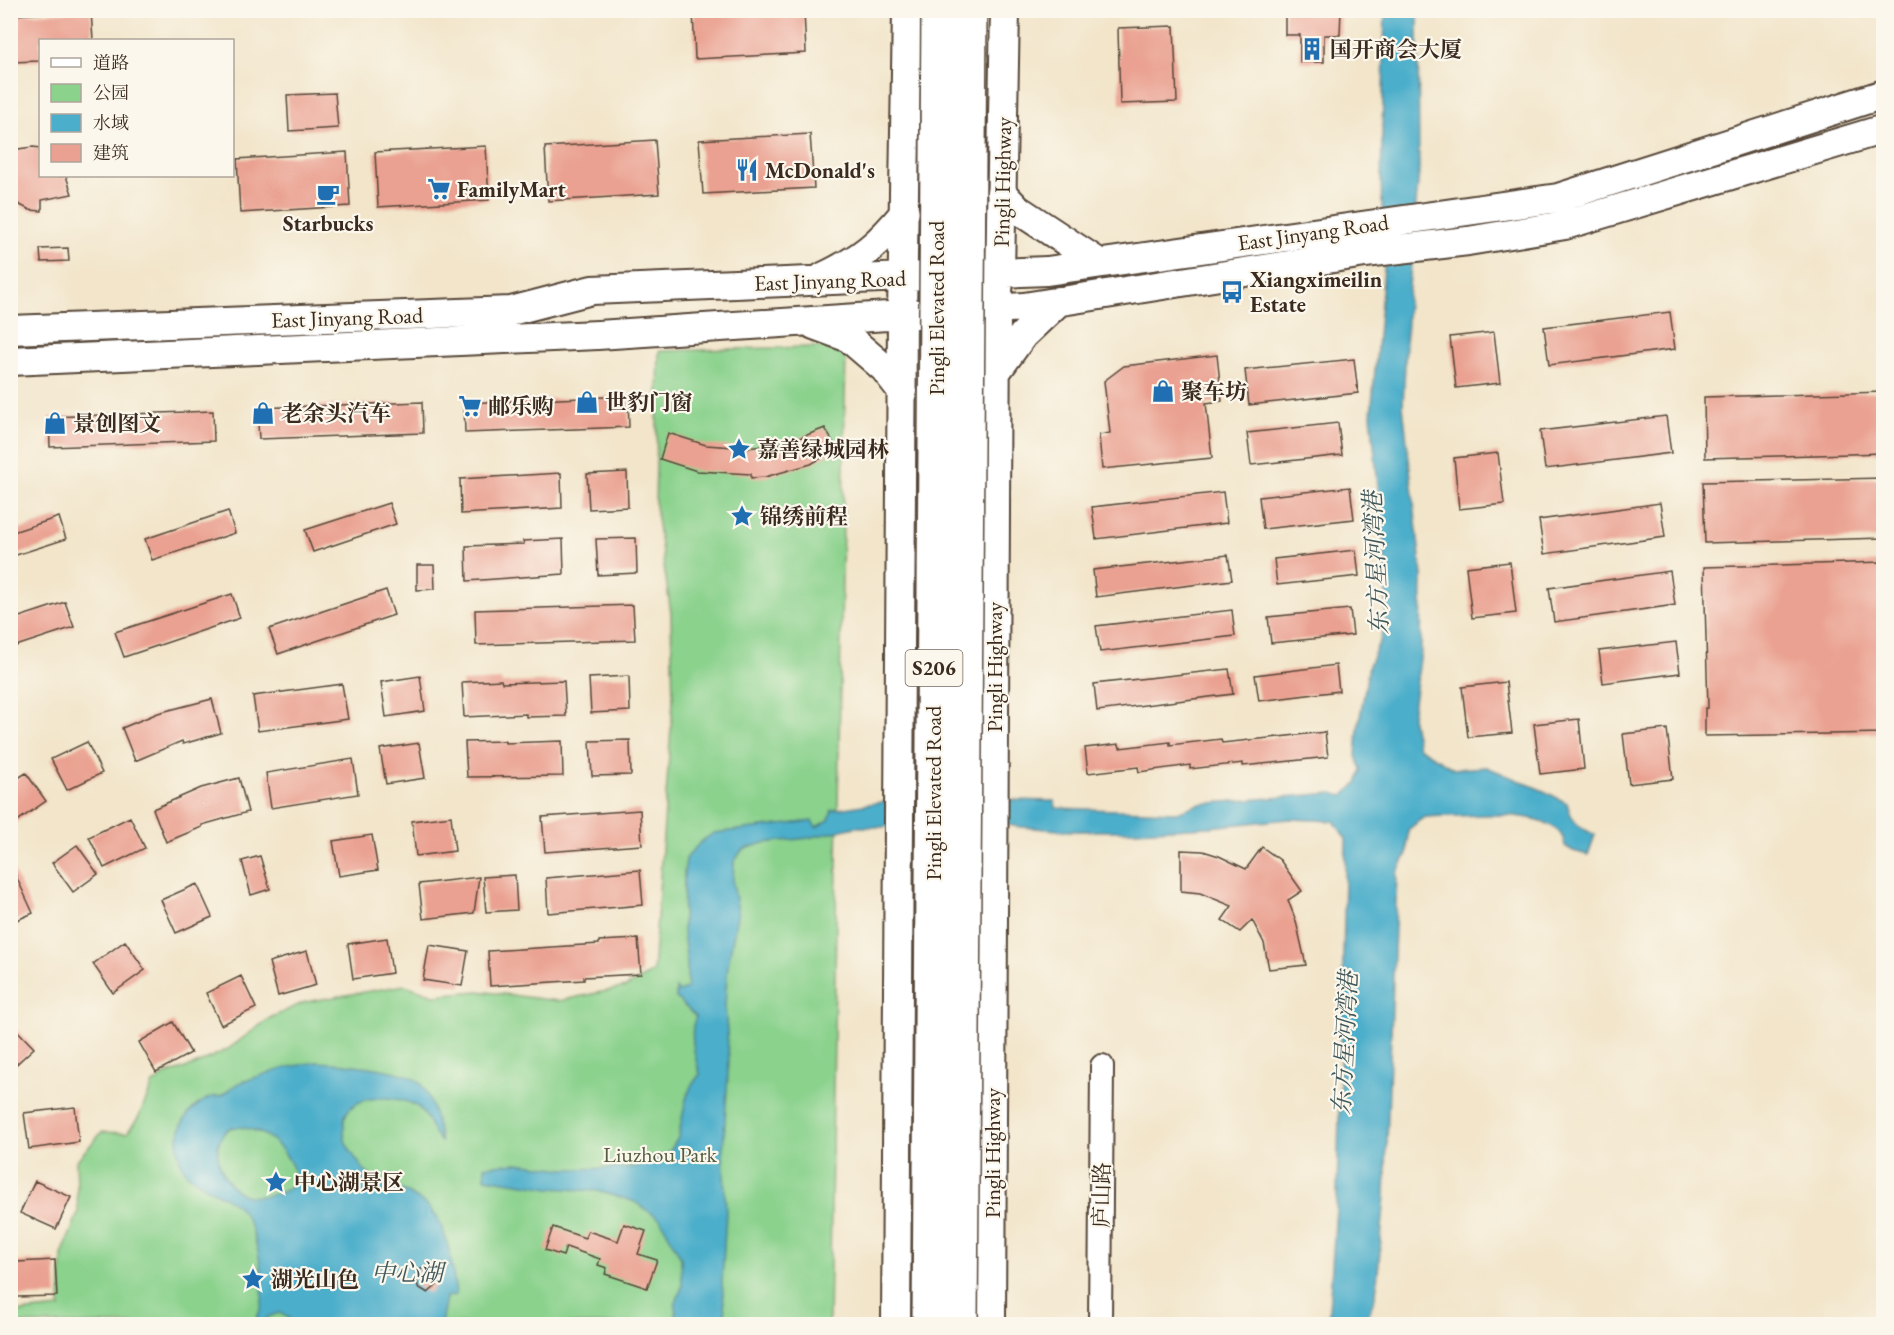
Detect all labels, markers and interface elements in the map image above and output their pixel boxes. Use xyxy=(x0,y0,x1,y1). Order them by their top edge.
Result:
place label: 国开商会大厦 xyxy=(1330,35,1462,64)
building icon: 国开商会大厦 xyxy=(1299,36,1325,62)
legend xyxy=(39,39,234,177)
text: 道路 xyxy=(93,51,129,74)
text: 公园 xyxy=(93,81,129,104)
text: 水域 xyxy=(93,111,129,134)
street label: Pingli Highway xyxy=(987,116,1018,247)
text: 建筑 xyxy=(93,141,129,164)
place label: McDonald's xyxy=(765,156,875,185)
restaurant icon: McDonald's xyxy=(734,157,760,183)
place label: FamilyMart xyxy=(457,175,566,204)
supermarket icon: FamilyMart xyxy=(426,176,452,202)
cafe icon: Starbucks xyxy=(315,181,341,207)
street label: East Jinyang Road xyxy=(1236,207,1391,257)
place label: Starbucks xyxy=(283,209,373,238)
street label: Pingli Elevated Road xyxy=(922,220,951,396)
street label: East Jinyang Road xyxy=(753,263,908,298)
place label: Xiangximeilin Estate xyxy=(1249,265,1383,319)
bus stop icon: Xiangximeilin Estate xyxy=(1219,279,1245,305)
street label: East Jinyang Road xyxy=(270,300,425,335)
place label: 聚车坊 xyxy=(1181,377,1247,406)
shop icon: 聚车坊 xyxy=(1150,378,1176,404)
place label: 世豹门窗 xyxy=(605,388,693,417)
shop icon: 世豹门窗 xyxy=(574,389,600,415)
place label: 邮乐购 xyxy=(488,392,554,421)
supermarket icon: 邮乐购 xyxy=(457,393,483,419)
place label: 老余头汽车 xyxy=(281,399,391,428)
shop icon: 老余头汽车 xyxy=(250,400,276,426)
place label: 景创图文 xyxy=(73,409,161,438)
shop icon: 景创图文 xyxy=(42,410,68,436)
place label: 嘉善绿城园林 xyxy=(757,435,889,464)
place icon: 嘉善绿城园林 xyxy=(726,436,752,462)
water label: 东方星河湾港 xyxy=(1356,487,1395,636)
place label: 锦绣前程 xyxy=(760,502,848,531)
place icon: 锦绣前程 xyxy=(729,503,755,529)
street label: Pingli Highway xyxy=(980,602,1009,732)
road number: S206 xyxy=(906,650,962,686)
street label: Pingli Elevated Road xyxy=(919,705,948,881)
water label: 东方星河湾港 xyxy=(1325,967,1364,1116)
street label: Pingli Highway xyxy=(978,1088,1007,1218)
park label: Liuzhou Park xyxy=(603,1140,718,1169)
street label: 庐山路 xyxy=(1086,1162,1117,1228)
place label: 中心湖景区 xyxy=(294,1168,404,1197)
place icon: 中心湖景区 xyxy=(263,1169,289,1195)
water label: 中心湖 xyxy=(371,1257,447,1288)
place label: 湖光山色 xyxy=(271,1265,359,1294)
place icon: 湖光山色 xyxy=(240,1266,266,1292)

